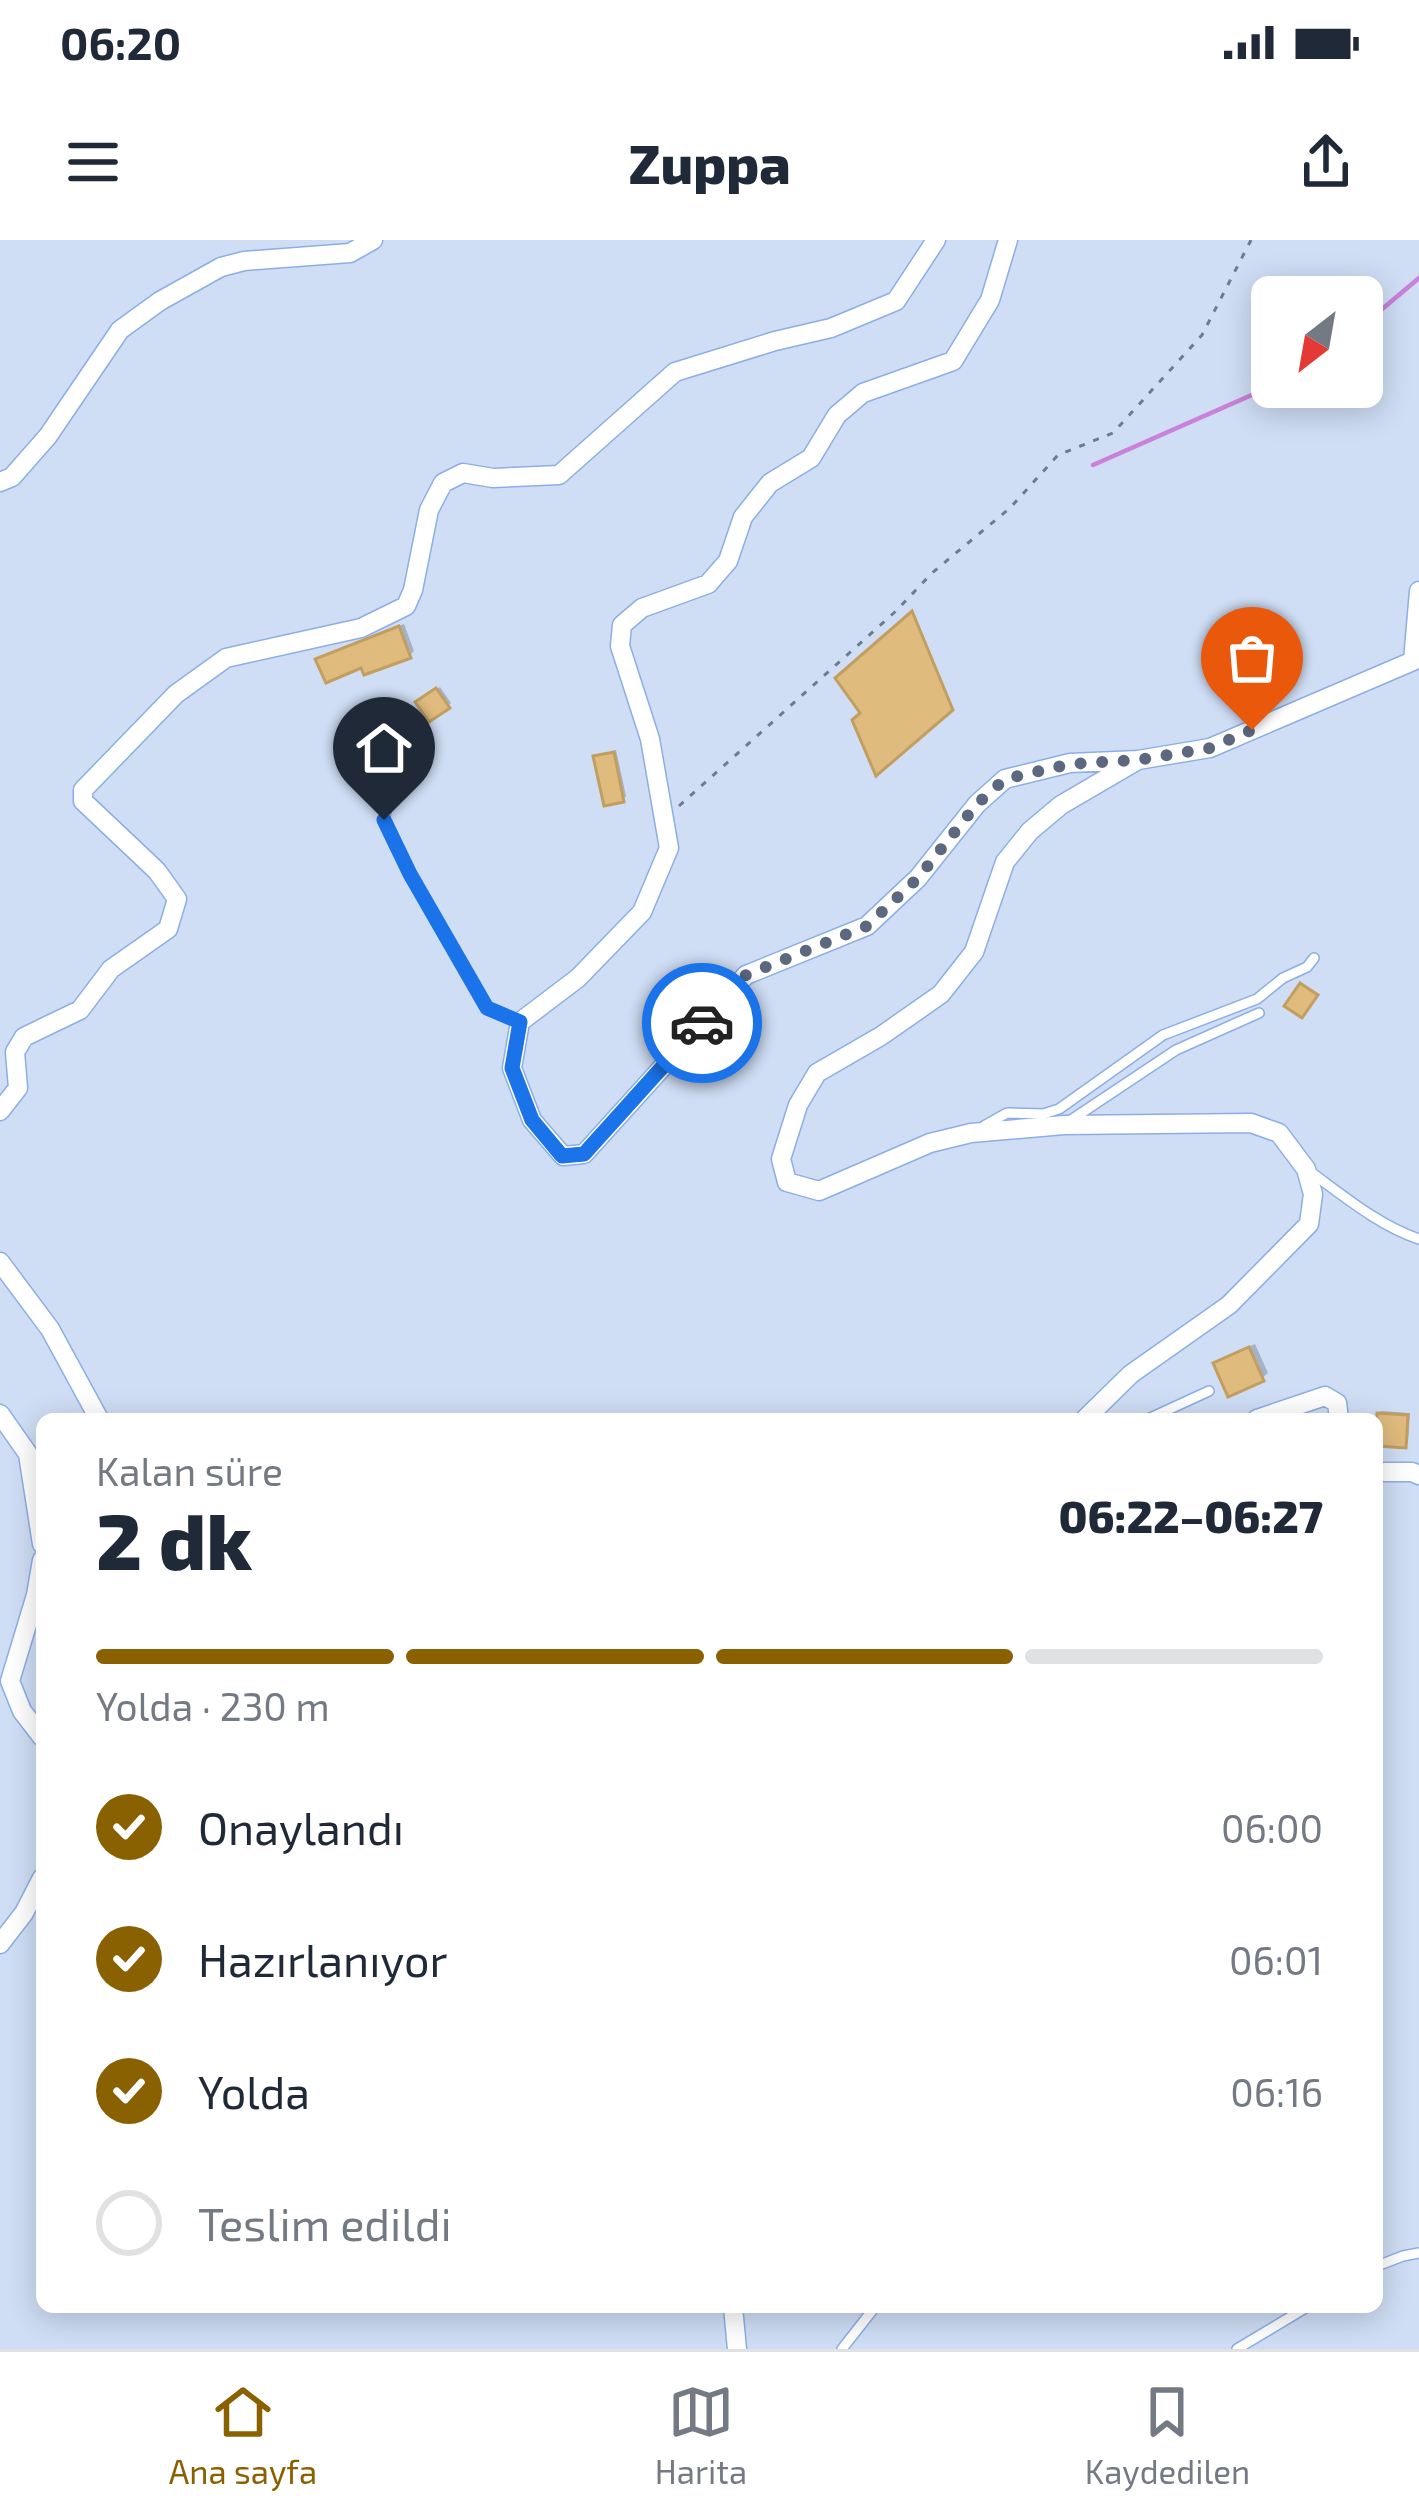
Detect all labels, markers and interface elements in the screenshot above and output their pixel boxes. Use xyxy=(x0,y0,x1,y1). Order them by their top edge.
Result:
text: 06:20 xyxy=(60,15,181,69)
icon: menu xyxy=(60,129,126,195)
icon: share xyxy=(1293,129,1359,195)
text: Zuppa xyxy=(628,130,791,195)
north arrow xyxy=(1251,276,1383,408)
map controls xyxy=(1251,276,1383,408)
pin xyxy=(1201,607,1303,730)
icon: bag xyxy=(1219,625,1285,691)
pin xyxy=(333,697,435,820)
icon: home xyxy=(351,715,417,781)
courier xyxy=(642,963,762,1083)
icon: car xyxy=(669,990,735,1056)
text: Kalan süre xyxy=(96,1447,283,1494)
text: 06:22–06:27 xyxy=(1058,1488,1323,1542)
text: 2 dk xyxy=(96,1492,252,1586)
text: Yolda · 230 m xyxy=(96,1682,330,1729)
icon: check xyxy=(96,1794,162,1860)
text: Onaylandı xyxy=(198,1800,404,1854)
text: 06:00 xyxy=(1221,1804,1323,1851)
icon: check xyxy=(96,1926,162,1992)
text: Hazırlanıyor xyxy=(198,1932,448,1986)
text: 06:01 xyxy=(1229,1936,1323,1983)
icon: check xyxy=(96,2058,162,2124)
text: Yolda xyxy=(198,2064,310,2118)
text: 06:16 xyxy=(1230,2068,1323,2115)
text: Teslim edildi xyxy=(198,2196,452,2250)
tab: Ana sayfa xyxy=(169,2379,317,2491)
tab: Harita xyxy=(655,2379,747,2491)
tab: Kaydedilen xyxy=(1085,2379,1250,2491)

